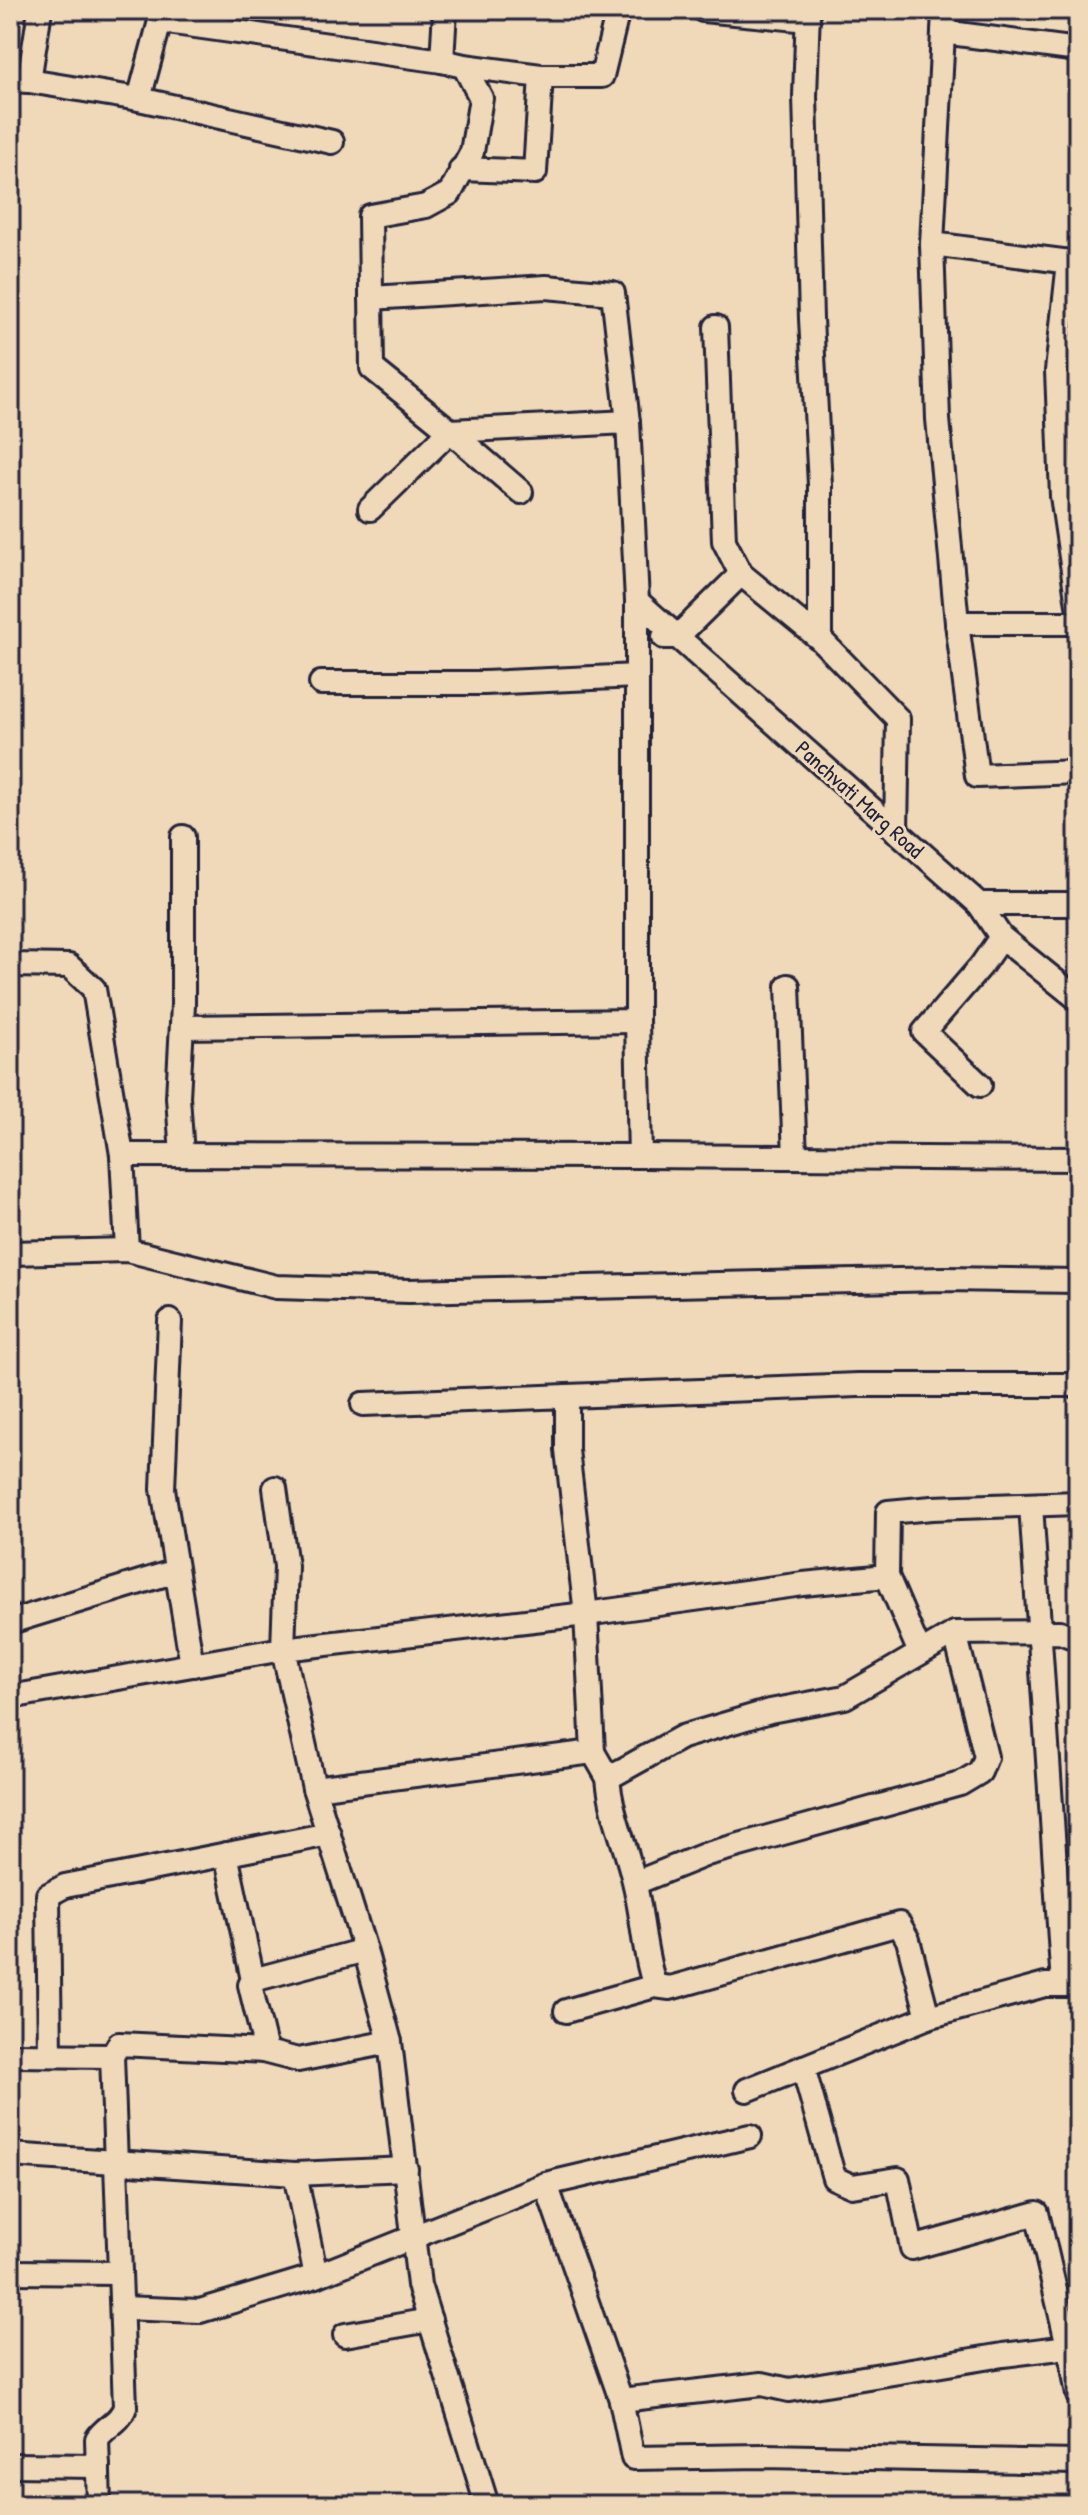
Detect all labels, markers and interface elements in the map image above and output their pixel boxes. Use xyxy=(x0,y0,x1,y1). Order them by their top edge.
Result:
street label: Panchvati Marg Road xyxy=(789,733,931,865)

